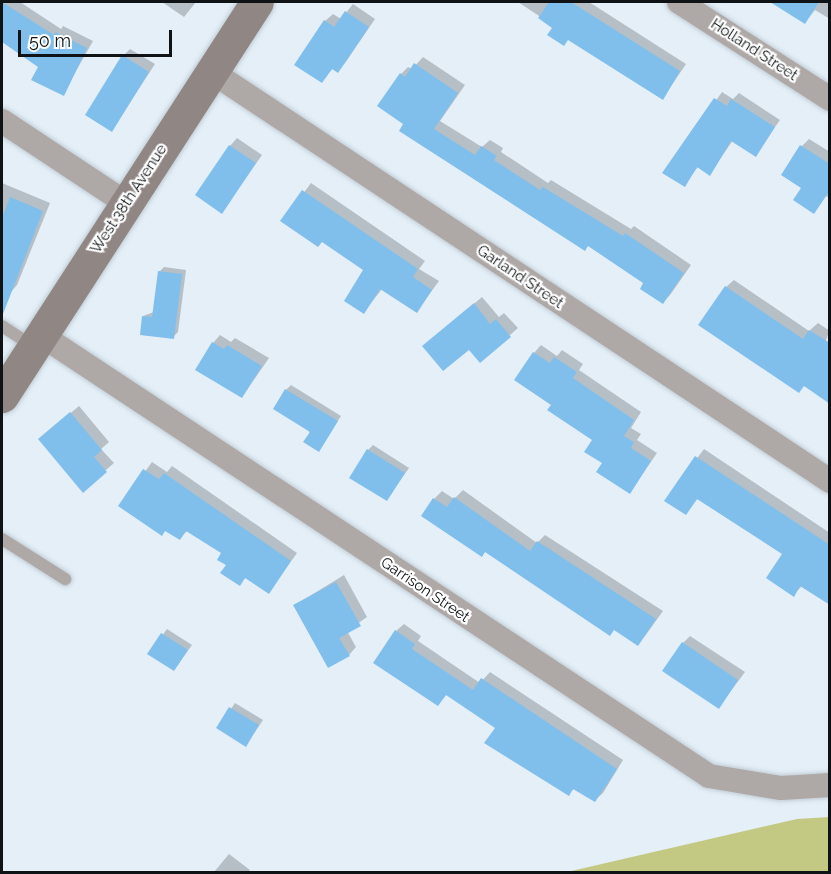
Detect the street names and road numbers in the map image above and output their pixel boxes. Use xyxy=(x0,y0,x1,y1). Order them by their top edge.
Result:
street label: Holland Street xyxy=(707,15,801,85)
street label: West 38th Avenue xyxy=(87,141,171,257)
street label: Garland Street xyxy=(474,242,566,312)
street label: Garrison Street xyxy=(377,554,473,626)

